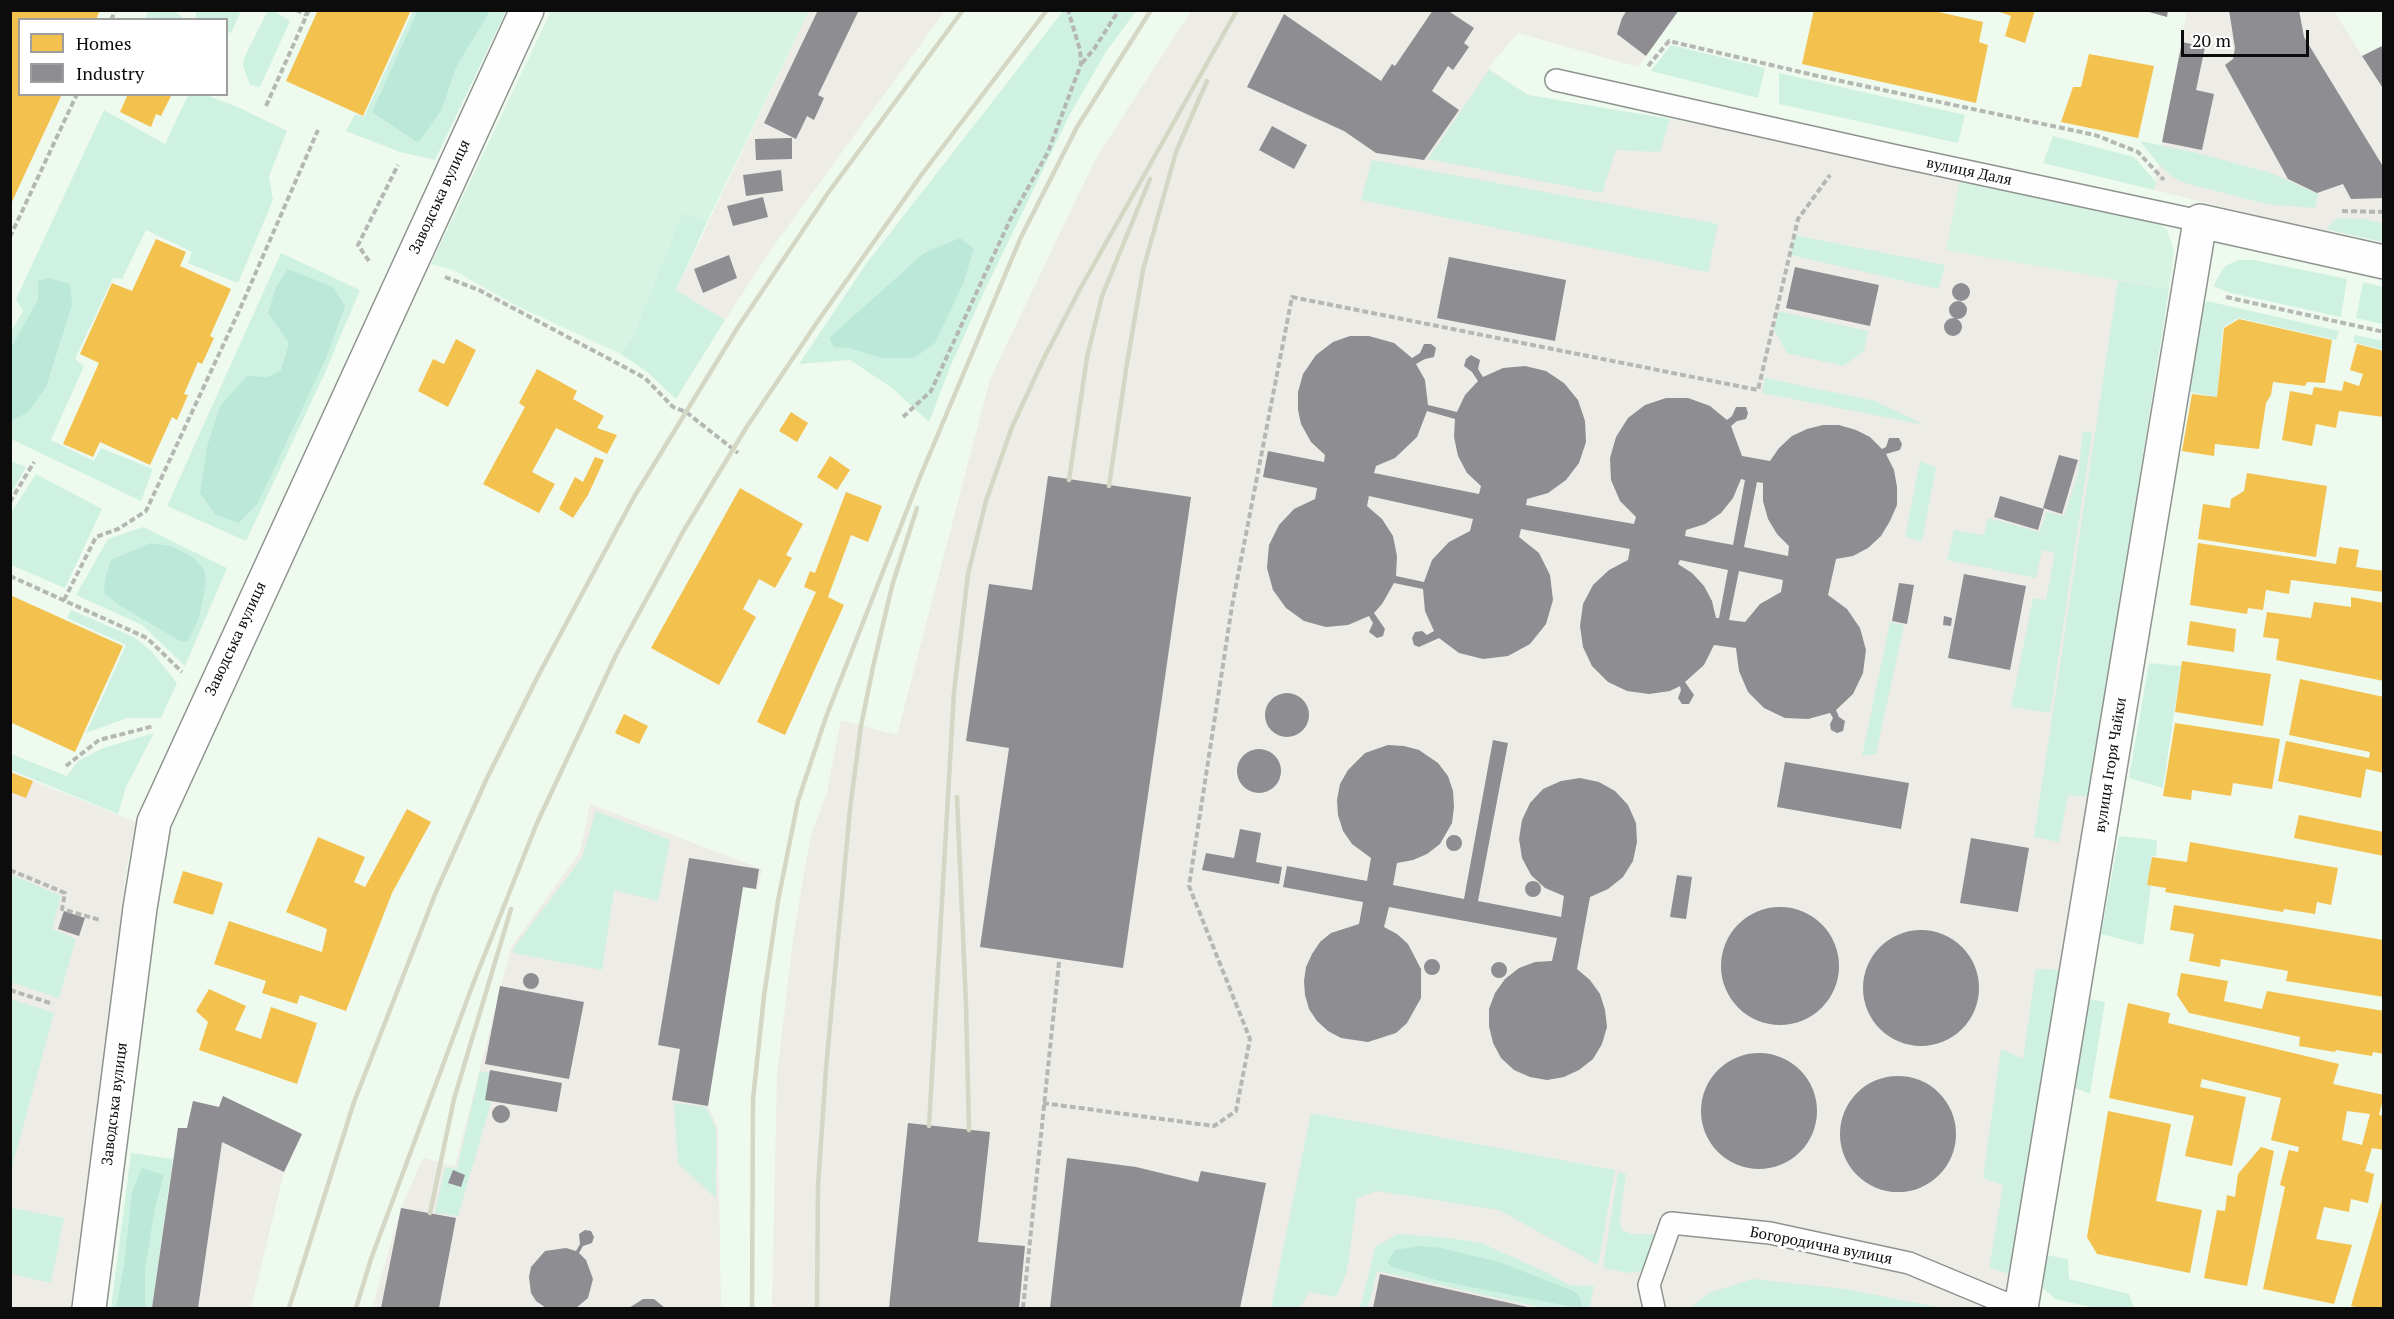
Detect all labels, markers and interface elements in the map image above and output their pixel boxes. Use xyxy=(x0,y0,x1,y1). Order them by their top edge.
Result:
legend xyxy=(18,18,228,96)
scale bar xyxy=(2184,18,2312,56)
text: 20 m xyxy=(2192,28,2231,52)
text: Homes xyxy=(76,31,131,55)
text: Industry xyxy=(76,61,144,85)
street label: Заводська вулиця xyxy=(406,137,474,257)
street label: вулиця Даля xyxy=(1924,154,2014,190)
street label: Заводська вулиця xyxy=(202,579,270,699)
street label: вулиця Ігоря Чайки xyxy=(2091,696,2131,834)
street label: Заводська вулиця xyxy=(99,1041,131,1167)
street label: Богородична вулиця xyxy=(1748,1223,1894,1269)

